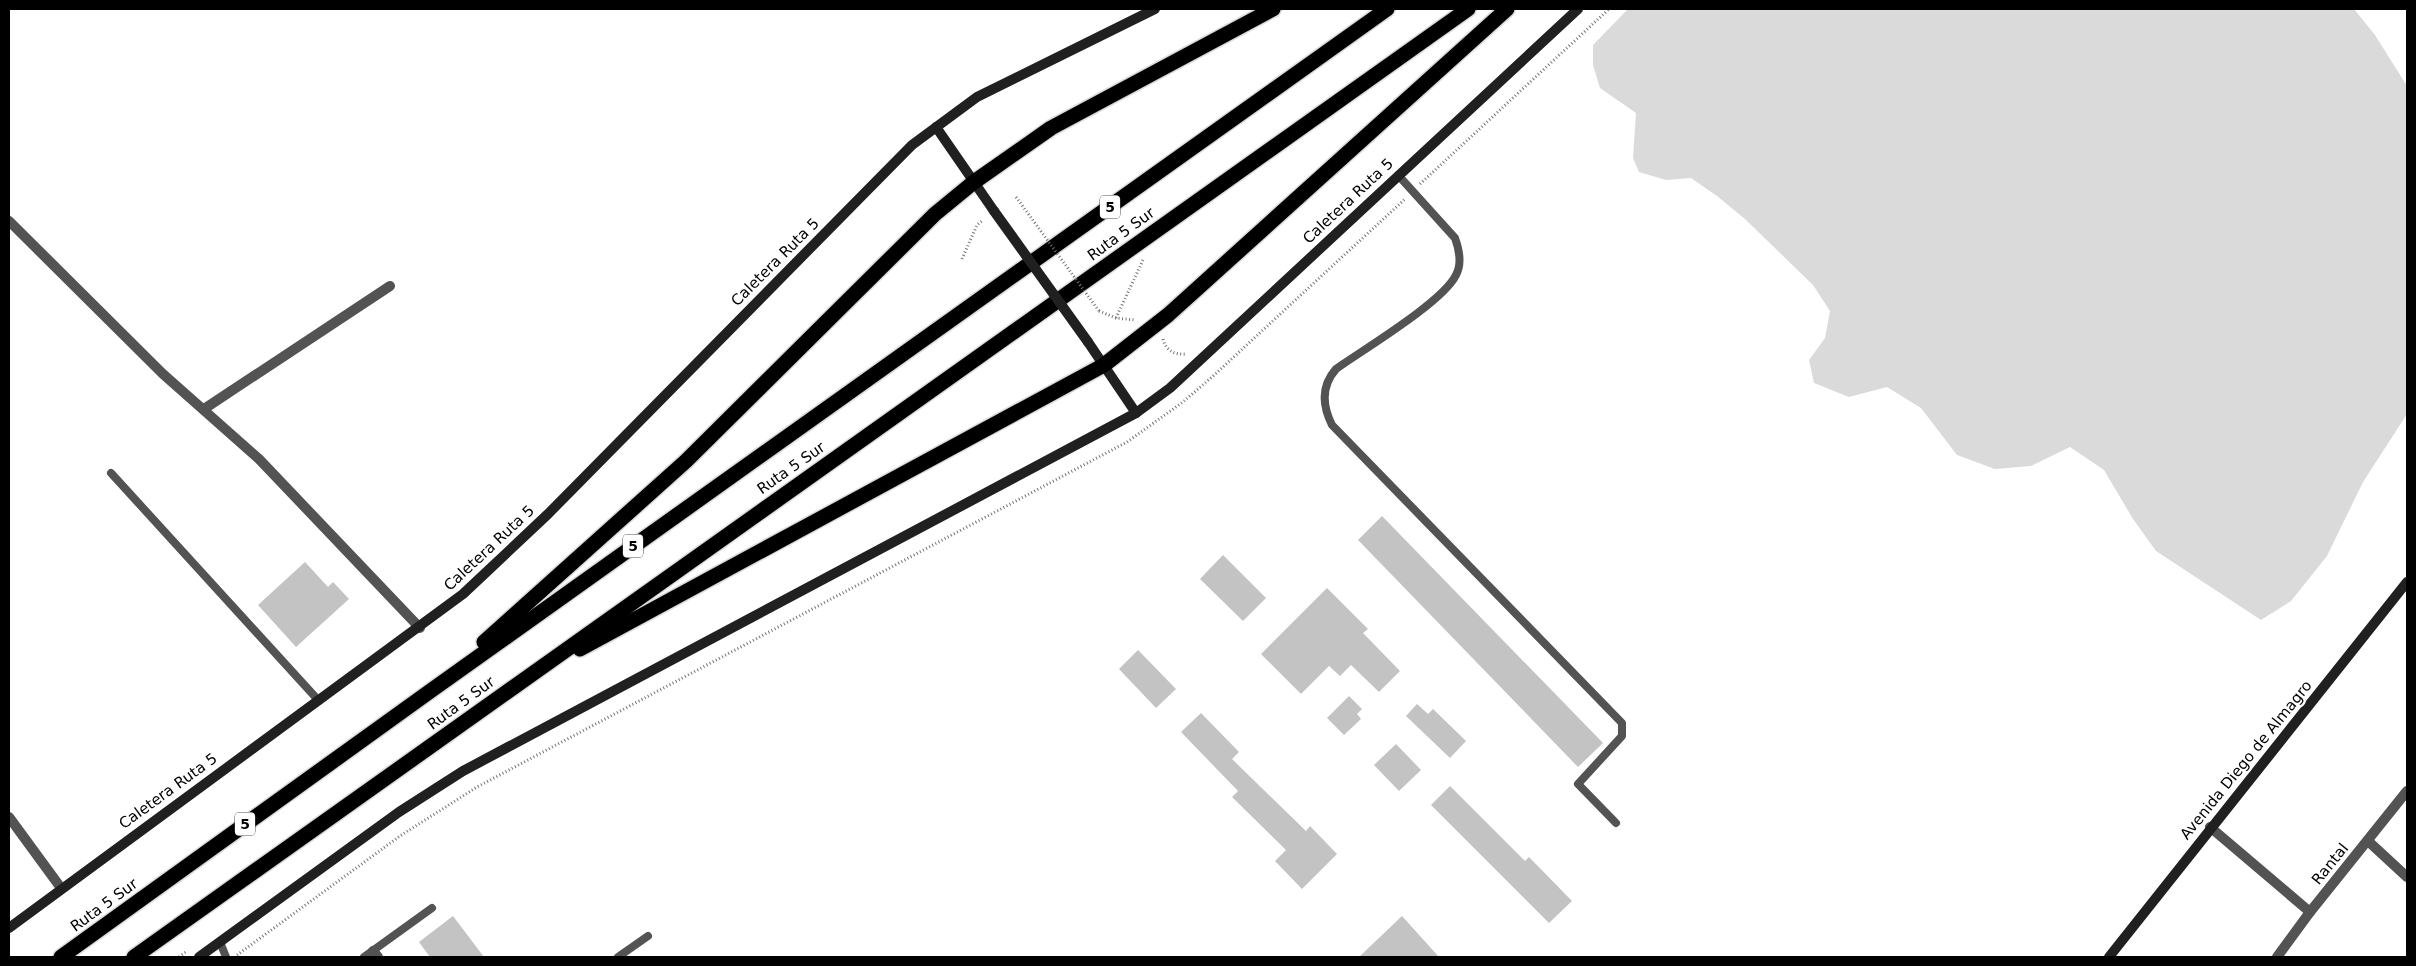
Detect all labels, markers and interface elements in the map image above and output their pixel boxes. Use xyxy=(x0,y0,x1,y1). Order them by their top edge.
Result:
street label: Caletera Ruta 5 xyxy=(1299,155,1397,247)
road number: 5 xyxy=(1100,196,1120,218)
street label: Ruta 5 Sur xyxy=(1084,203,1159,264)
street label: Caletera Ruta 5 xyxy=(727,214,823,310)
street label: Ruta 5 Sur xyxy=(754,438,829,498)
street label: Caletera Ruta 5 xyxy=(440,502,538,594)
road number: 5 xyxy=(623,534,643,558)
street label: Ruta 5 Sur xyxy=(424,672,499,733)
street label: Avenida Diego de Almagro xyxy=(2176,677,2316,843)
street label: Caletera Ruta 5 xyxy=(115,749,221,833)
road number: 5 xyxy=(235,812,255,836)
street label: Rantal xyxy=(2308,840,2352,888)
street label: Ruta 5 Sur xyxy=(67,874,142,935)

